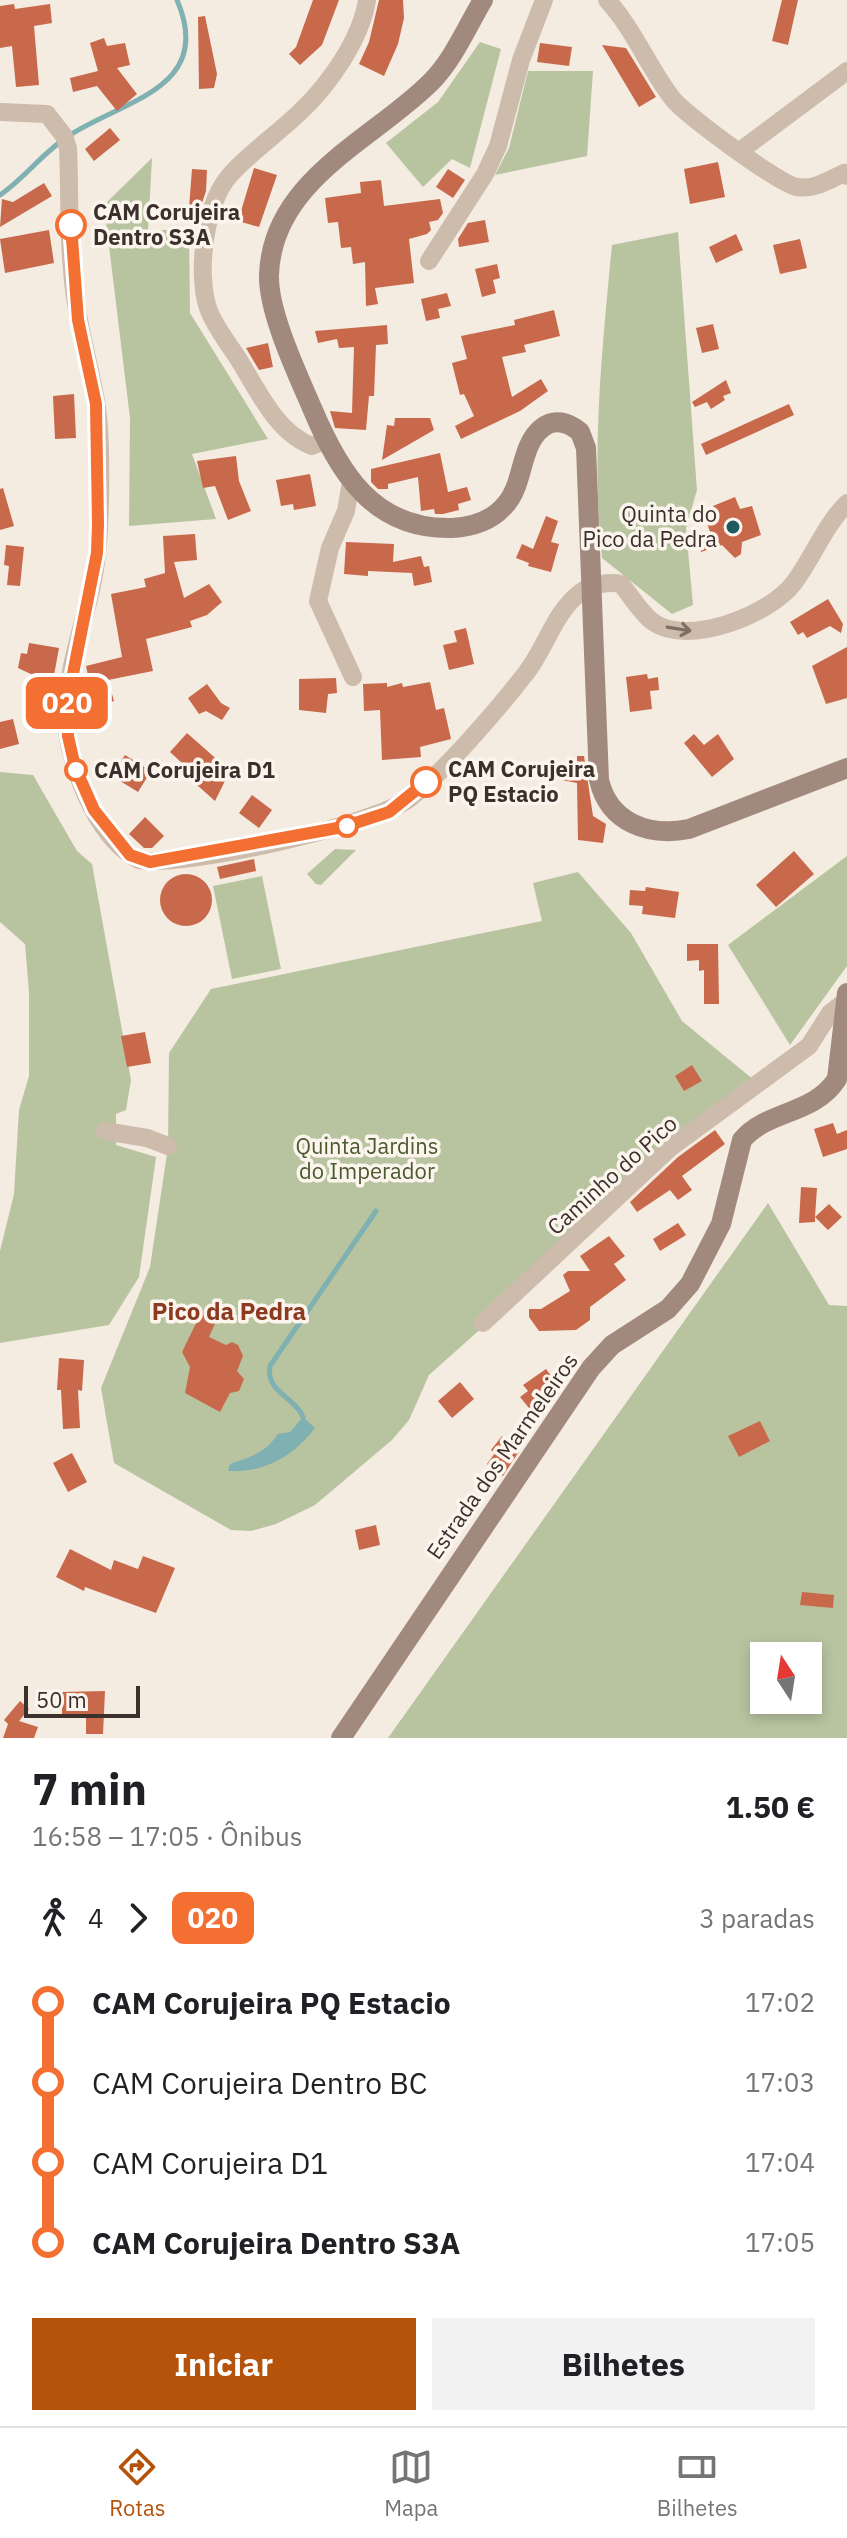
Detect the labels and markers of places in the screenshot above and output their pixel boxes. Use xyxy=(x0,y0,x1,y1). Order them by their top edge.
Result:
place label: CAM Corujeira Dentro S3A xyxy=(93,197,240,251)
marker: CAM Corujeira Dentro S3A xyxy=(56,210,86,240)
place label: Quinta do Pico da Pedra xyxy=(583,499,717,553)
marker: Quinta do Pico da Pedra xyxy=(724,518,742,536)
place label: CAM Corujeira PQ Estacio xyxy=(448,754,595,808)
place label: CAM Corujeira D1 xyxy=(94,755,275,784)
marker: CAM Corujeira D1 xyxy=(65,759,87,781)
marker: CAM Corujeira PQ Estacio xyxy=(411,767,441,797)
unlabelled marker xyxy=(336,815,358,837)

